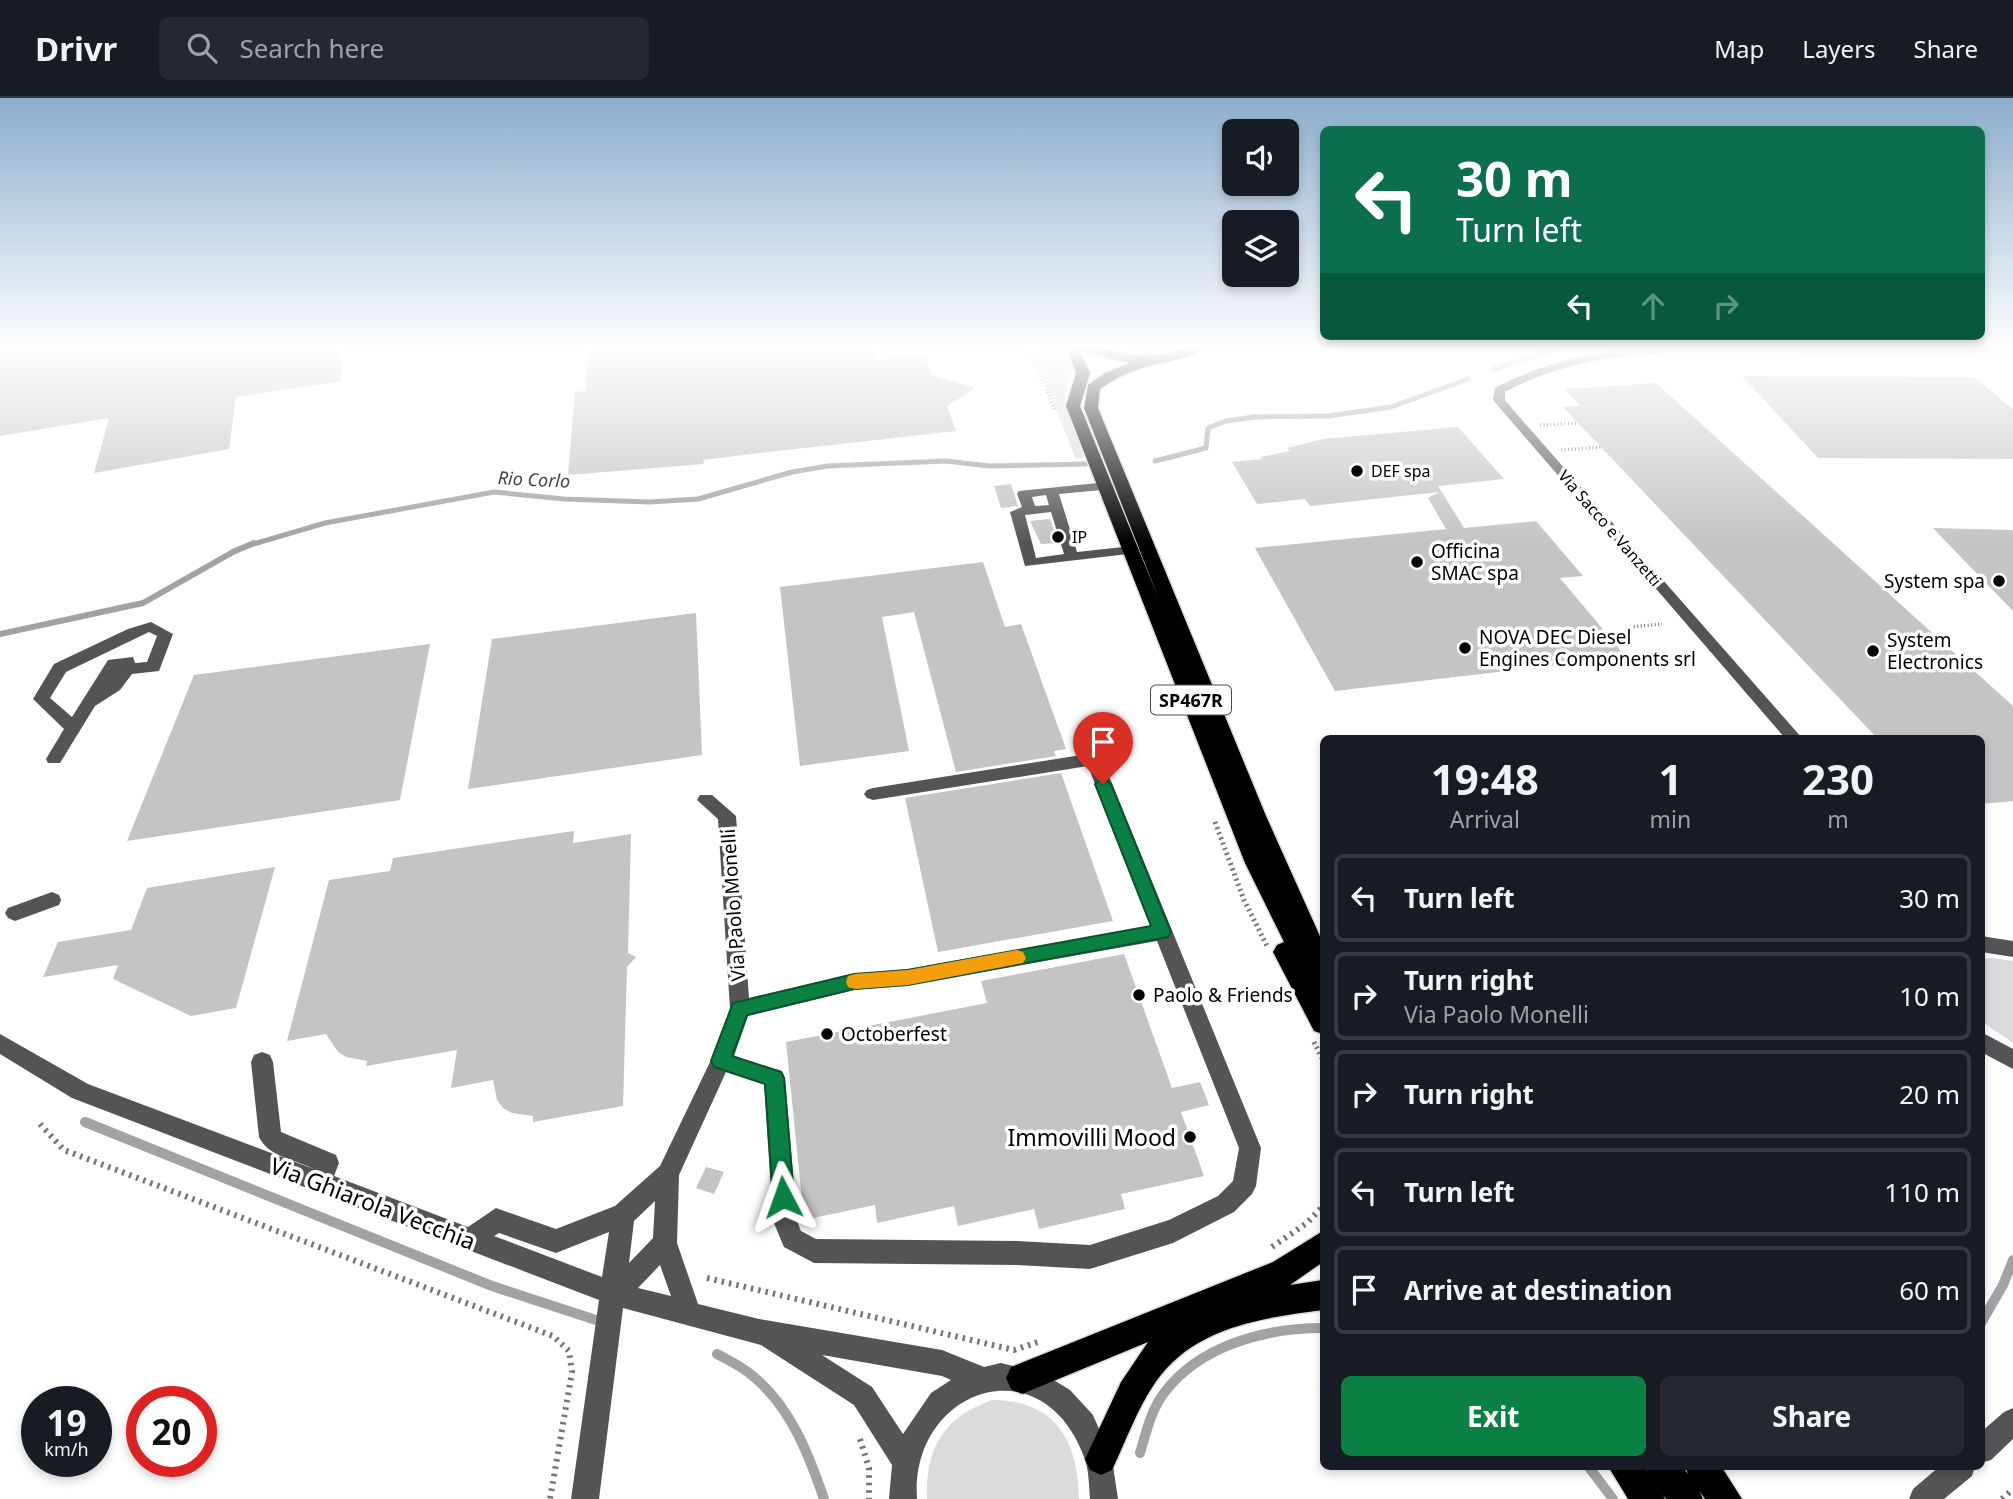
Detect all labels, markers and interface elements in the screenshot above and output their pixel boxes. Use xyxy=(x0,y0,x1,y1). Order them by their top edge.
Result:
search box xyxy=(159,17,649,80)
text: Drivr xyxy=(35,26,117,71)
icon: search xyxy=(183,29,221,67)
text: Search here xyxy=(239,30,384,66)
text: Map xyxy=(1714,32,1764,65)
text: Layers xyxy=(1802,32,1876,65)
text: Share xyxy=(1914,32,1978,65)
map controls xyxy=(1222,119,1299,287)
button: sound xyxy=(1222,119,1299,196)
text: 30 m xyxy=(1456,145,1573,211)
icon: left xyxy=(1341,154,1432,245)
text: Turn left xyxy=(1456,208,1582,251)
button: layers xyxy=(1222,210,1299,287)
icon: left xyxy=(1561,287,1599,325)
icon: ahead xyxy=(1634,287,1672,325)
icon: right xyxy=(1707,287,1745,325)
place label: DEF spa xyxy=(1371,460,1431,482)
marker: DEF spa xyxy=(1349,463,1365,479)
water label: Rio Corlo xyxy=(497,465,571,493)
street label: Via Sacco e Vanzetti xyxy=(1553,465,1667,591)
place label: IP xyxy=(1072,526,1087,548)
marker: IP xyxy=(1050,529,1066,545)
place label: Officina SMAC spa xyxy=(1431,538,1519,586)
marker: Officina SMAC spa xyxy=(1409,554,1425,570)
place label: System spa xyxy=(1884,568,1985,594)
marker: System spa xyxy=(1991,573,2007,589)
place label: NOVA DEC Diesel Engines Components srl xyxy=(1479,624,1696,672)
place label: System Electronics xyxy=(1887,627,1983,675)
marker: NOVA DEC Diesel Engines Components srl xyxy=(1457,640,1473,656)
marker: System Electronics xyxy=(1865,643,1881,659)
road number: SP467R xyxy=(1151,686,1231,714)
pin xyxy=(1073,712,1133,784)
icon: arrive xyxy=(1084,723,1122,761)
text: 19:48 xyxy=(1431,750,1539,807)
text: 1 xyxy=(1658,750,1682,807)
text: 230 xyxy=(1802,750,1874,807)
text: Arrival xyxy=(1450,803,1520,835)
text: min xyxy=(1650,803,1691,835)
text: m xyxy=(1827,803,1849,835)
street label: Via Paolo Monelli xyxy=(715,828,751,982)
icon: left xyxy=(1345,879,1383,917)
text: Turn left xyxy=(1404,880,1515,916)
text: 30 m xyxy=(1899,880,1960,916)
text: Turn right xyxy=(1404,962,1534,998)
icon: right xyxy=(1345,977,1383,1015)
text: 10 m xyxy=(1899,978,1960,1014)
place label: Paolo & Friends xyxy=(1153,982,1293,1008)
marker: Paolo & Friends xyxy=(1131,987,1147,1003)
text: Via Paolo Monelli xyxy=(1404,998,1589,1030)
place label: Octoberfest xyxy=(841,1021,947,1047)
marker: Octoberfest xyxy=(819,1026,835,1042)
icon: right xyxy=(1345,1075,1383,1113)
text: Turn right xyxy=(1404,1076,1534,1112)
text: 20 m xyxy=(1899,1076,1960,1112)
place label: Immovilli Mood xyxy=(1008,1121,1176,1153)
marker: Immovilli Mood xyxy=(1182,1129,1198,1145)
street label: Via Ghiarola Vecchia xyxy=(266,1149,480,1257)
position arrow xyxy=(746,1160,820,1234)
icon: left xyxy=(1345,1173,1383,1211)
text: Turn left xyxy=(1404,1174,1515,1210)
text: 110 m xyxy=(1884,1174,1960,1210)
icon: arrive xyxy=(1345,1271,1383,1309)
text: Arrive at destination xyxy=(1404,1272,1673,1308)
text: 60 m xyxy=(1899,1272,1960,1308)
button: Exit xyxy=(1341,1376,1646,1456)
button: Share xyxy=(1660,1376,1964,1456)
speed limit sign: 20 xyxy=(126,1386,217,1477)
text: 19 xyxy=(46,1399,87,1446)
text: km/h xyxy=(44,1437,89,1461)

